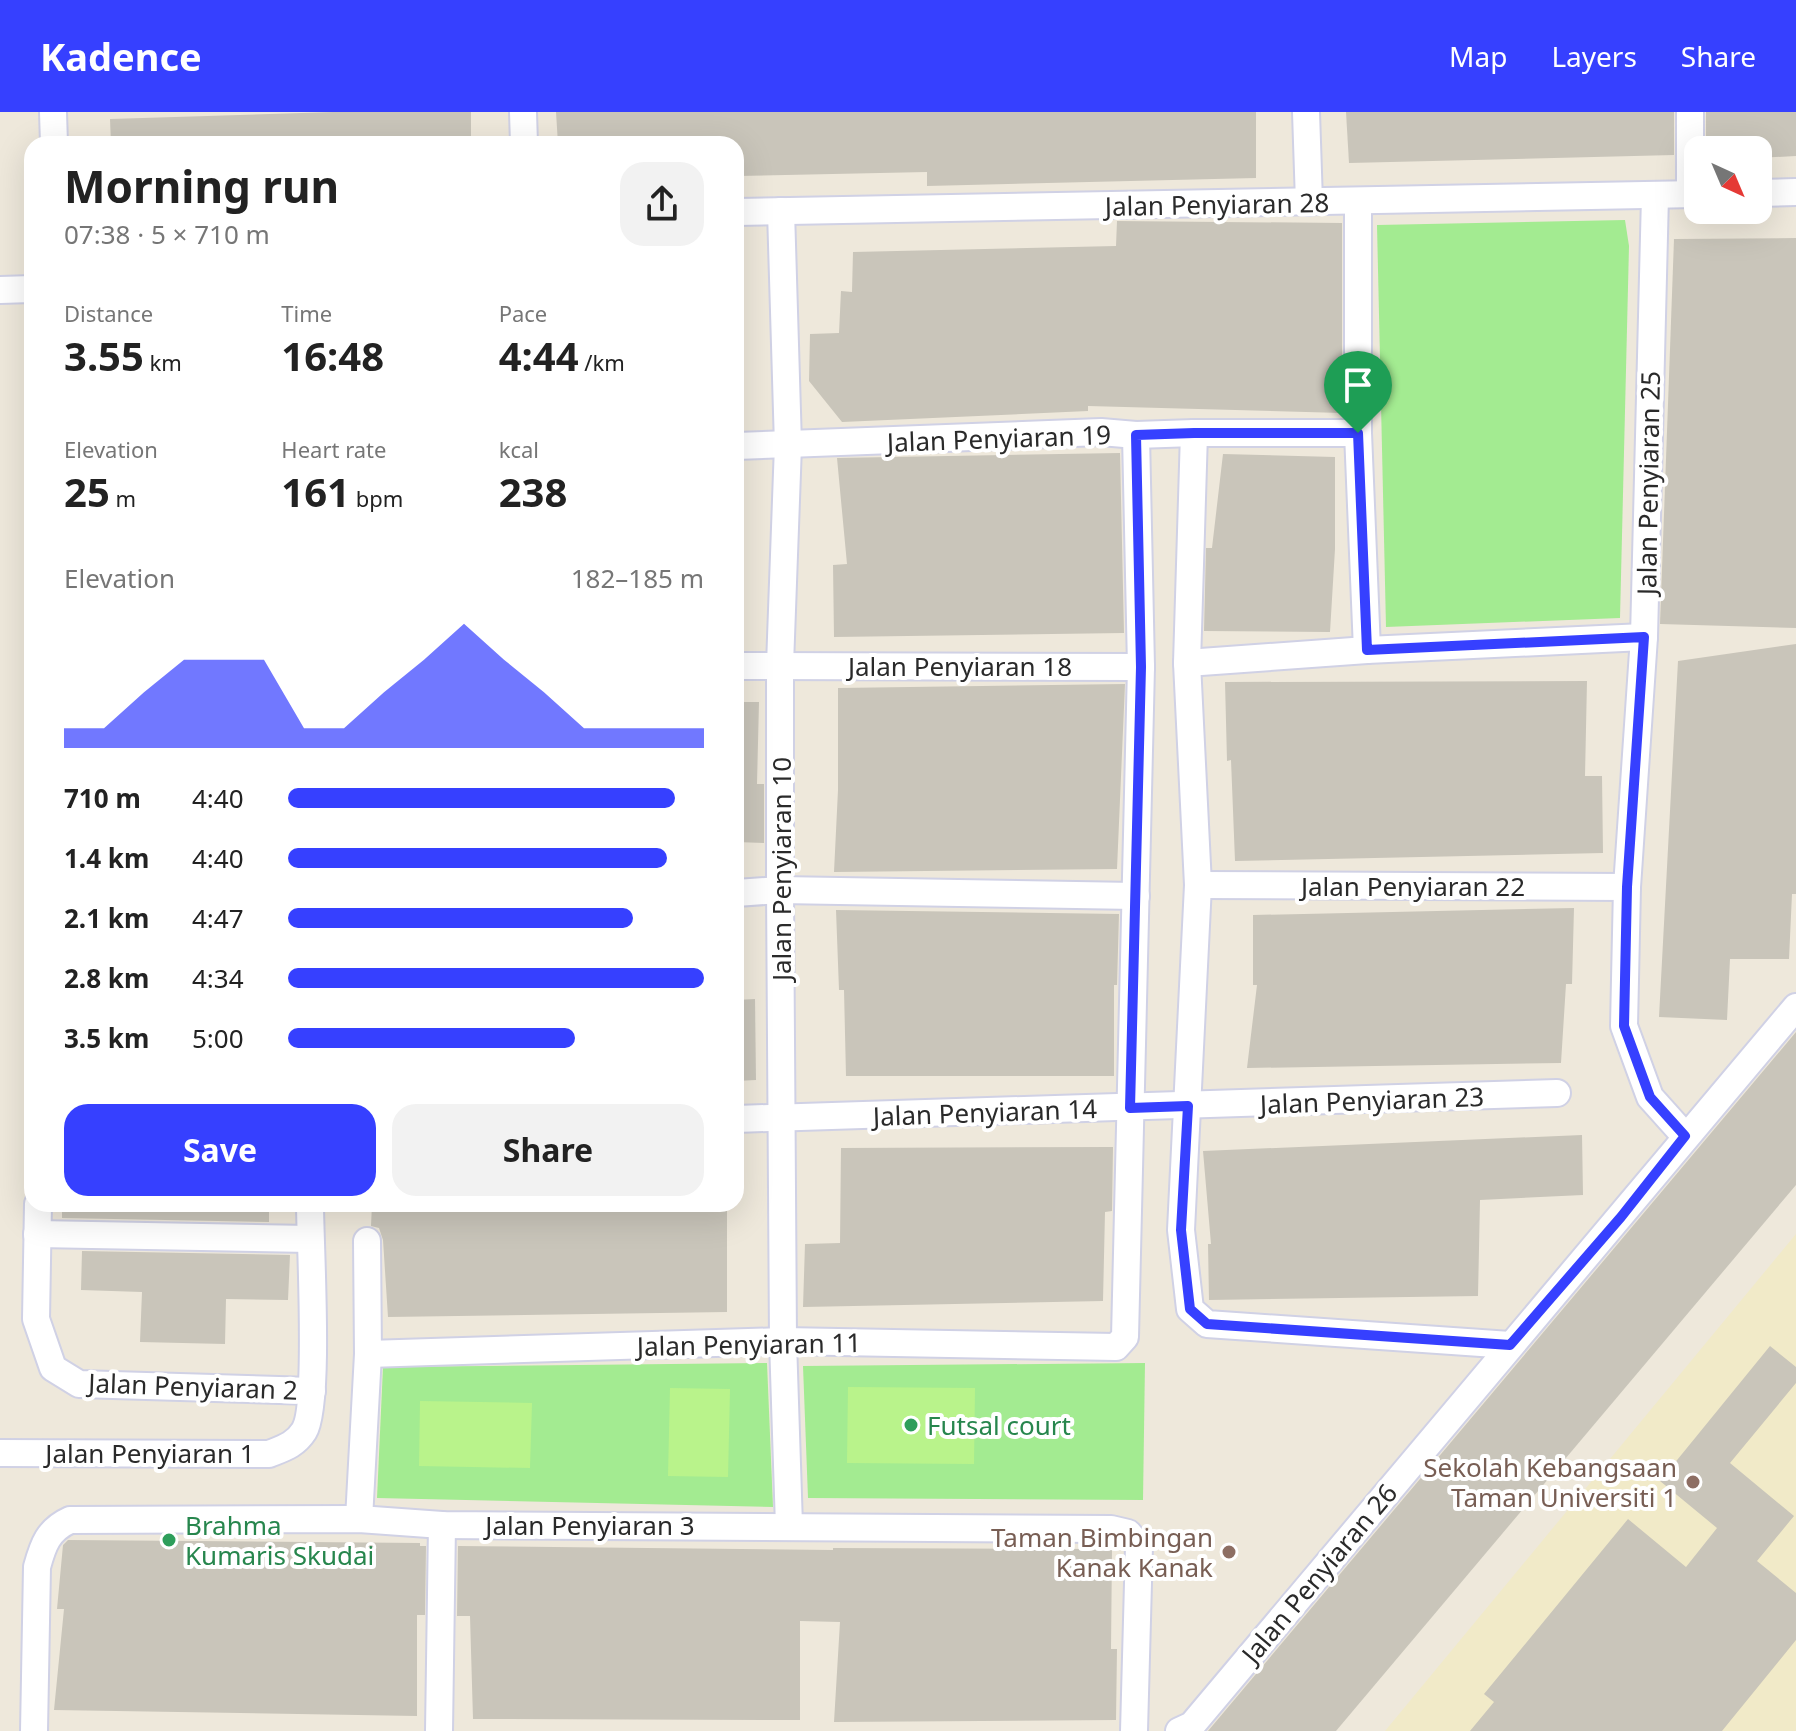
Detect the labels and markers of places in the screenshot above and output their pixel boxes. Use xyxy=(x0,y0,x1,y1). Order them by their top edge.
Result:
pin xyxy=(1324,351,1392,433)
place label: Futsal court xyxy=(927,1407,1071,1443)
marker: Futsal court xyxy=(902,1416,920,1434)
place label: Sekolah Kebangsaan Taman Universiti 1 xyxy=(1423,1449,1677,1515)
marker: Sekolah Kebangsaan Taman Universiti 1 xyxy=(1684,1473,1702,1491)
place label: Brahma Kumaris Skudai xyxy=(185,1507,374,1573)
place label: Taman Bimbingan Kanak Kanak xyxy=(991,1519,1213,1585)
marker: Brahma Kumaris Skudai xyxy=(160,1531,178,1549)
marker: Taman Bimbingan Kanak Kanak xyxy=(1220,1543,1238,1561)

